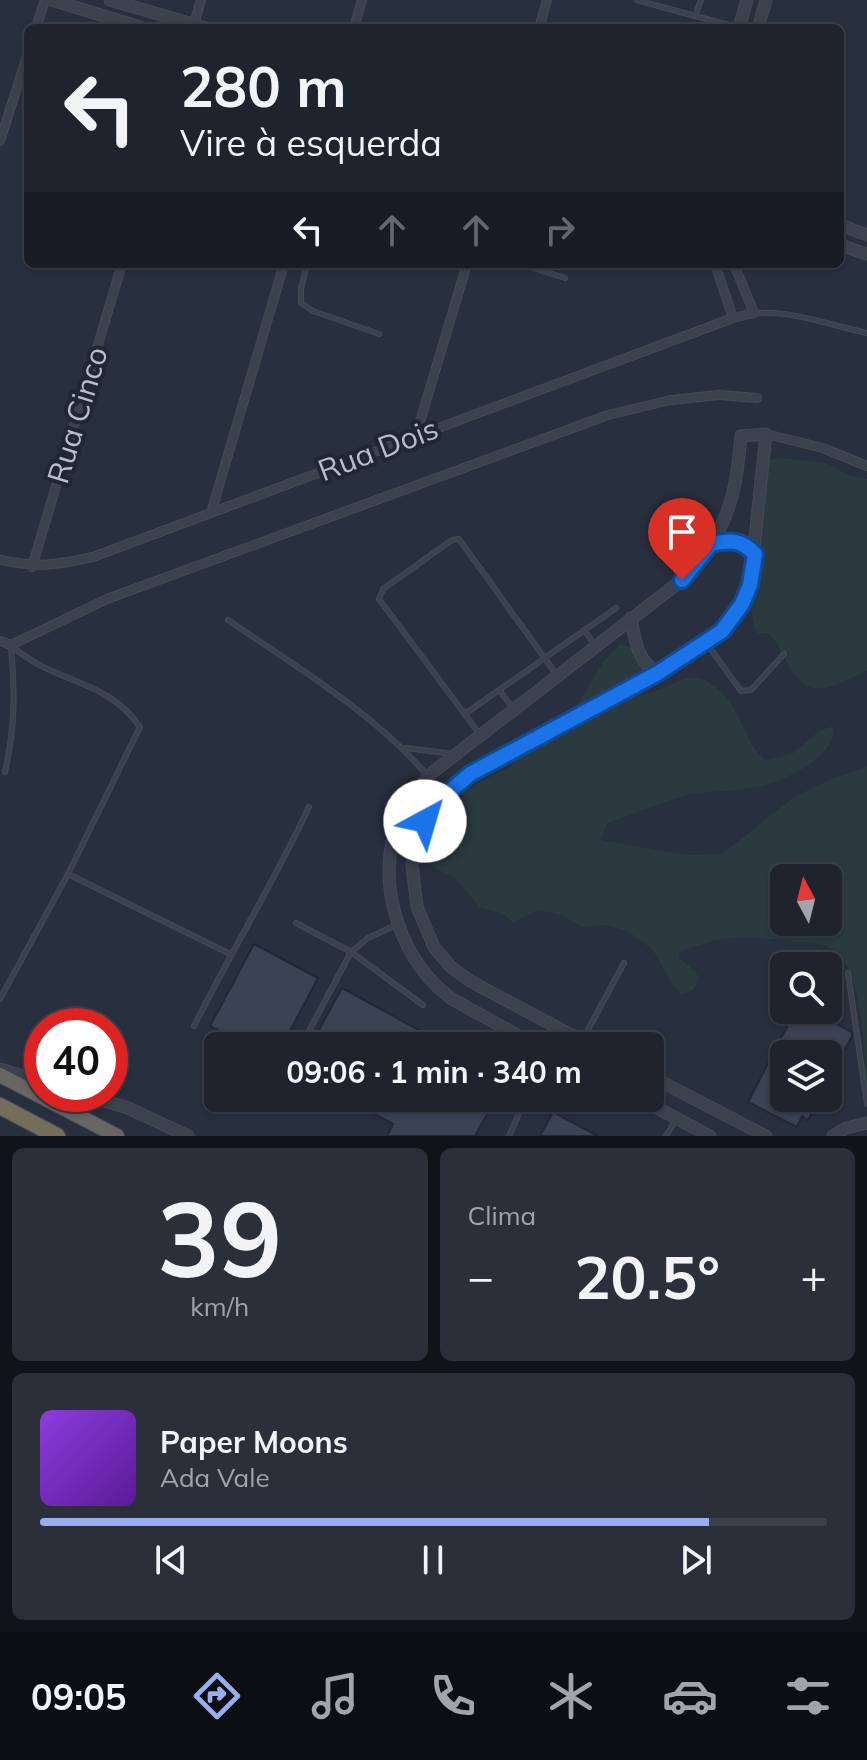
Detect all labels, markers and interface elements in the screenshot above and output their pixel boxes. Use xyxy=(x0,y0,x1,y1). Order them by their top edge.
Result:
text: 280 m xyxy=(180,51,347,121)
icon: left xyxy=(48,56,152,160)
text: Vire à esquerda xyxy=(180,120,442,165)
icon: left xyxy=(286,208,330,252)
icon: ahead xyxy=(370,208,414,252)
icon: ahead xyxy=(454,208,498,252)
icon: right xyxy=(538,208,582,252)
street label: Rua Cinco xyxy=(38,342,116,488)
street label: Rua Dois xyxy=(313,409,443,489)
pin xyxy=(648,498,716,580)
icon: arrive xyxy=(660,510,704,554)
position arrow xyxy=(383,779,467,863)
north arrow xyxy=(770,864,842,936)
map controls xyxy=(770,864,842,1112)
button: search xyxy=(770,952,842,1024)
speed limit sign: 40 xyxy=(24,1008,128,1112)
button: layers xyxy=(770,1040,842,1112)
text: 09:06 · 1 min · 340 m xyxy=(286,1053,582,1091)
text: 39 xyxy=(157,1172,282,1303)
text: Clima xyxy=(468,1199,536,1232)
text: 20.5° xyxy=(574,1239,720,1314)
text: − xyxy=(468,1249,494,1304)
text: + xyxy=(801,1249,827,1304)
text: km/h xyxy=(190,1290,249,1323)
text: Paper Moons xyxy=(160,1423,348,1461)
text: Ada Vale xyxy=(160,1461,270,1494)
icon: previous xyxy=(149,1538,193,1582)
icon: pause xyxy=(411,1538,455,1582)
icon: next xyxy=(674,1538,718,1582)
icon: directions xyxy=(189,1668,245,1724)
icon: music xyxy=(307,1668,363,1724)
icon: phone xyxy=(425,1668,481,1724)
icon: climate xyxy=(543,1668,599,1724)
icon: car xyxy=(662,1668,718,1724)
icon: filters xyxy=(780,1668,836,1724)
text: 09:05 xyxy=(31,1674,126,1719)

